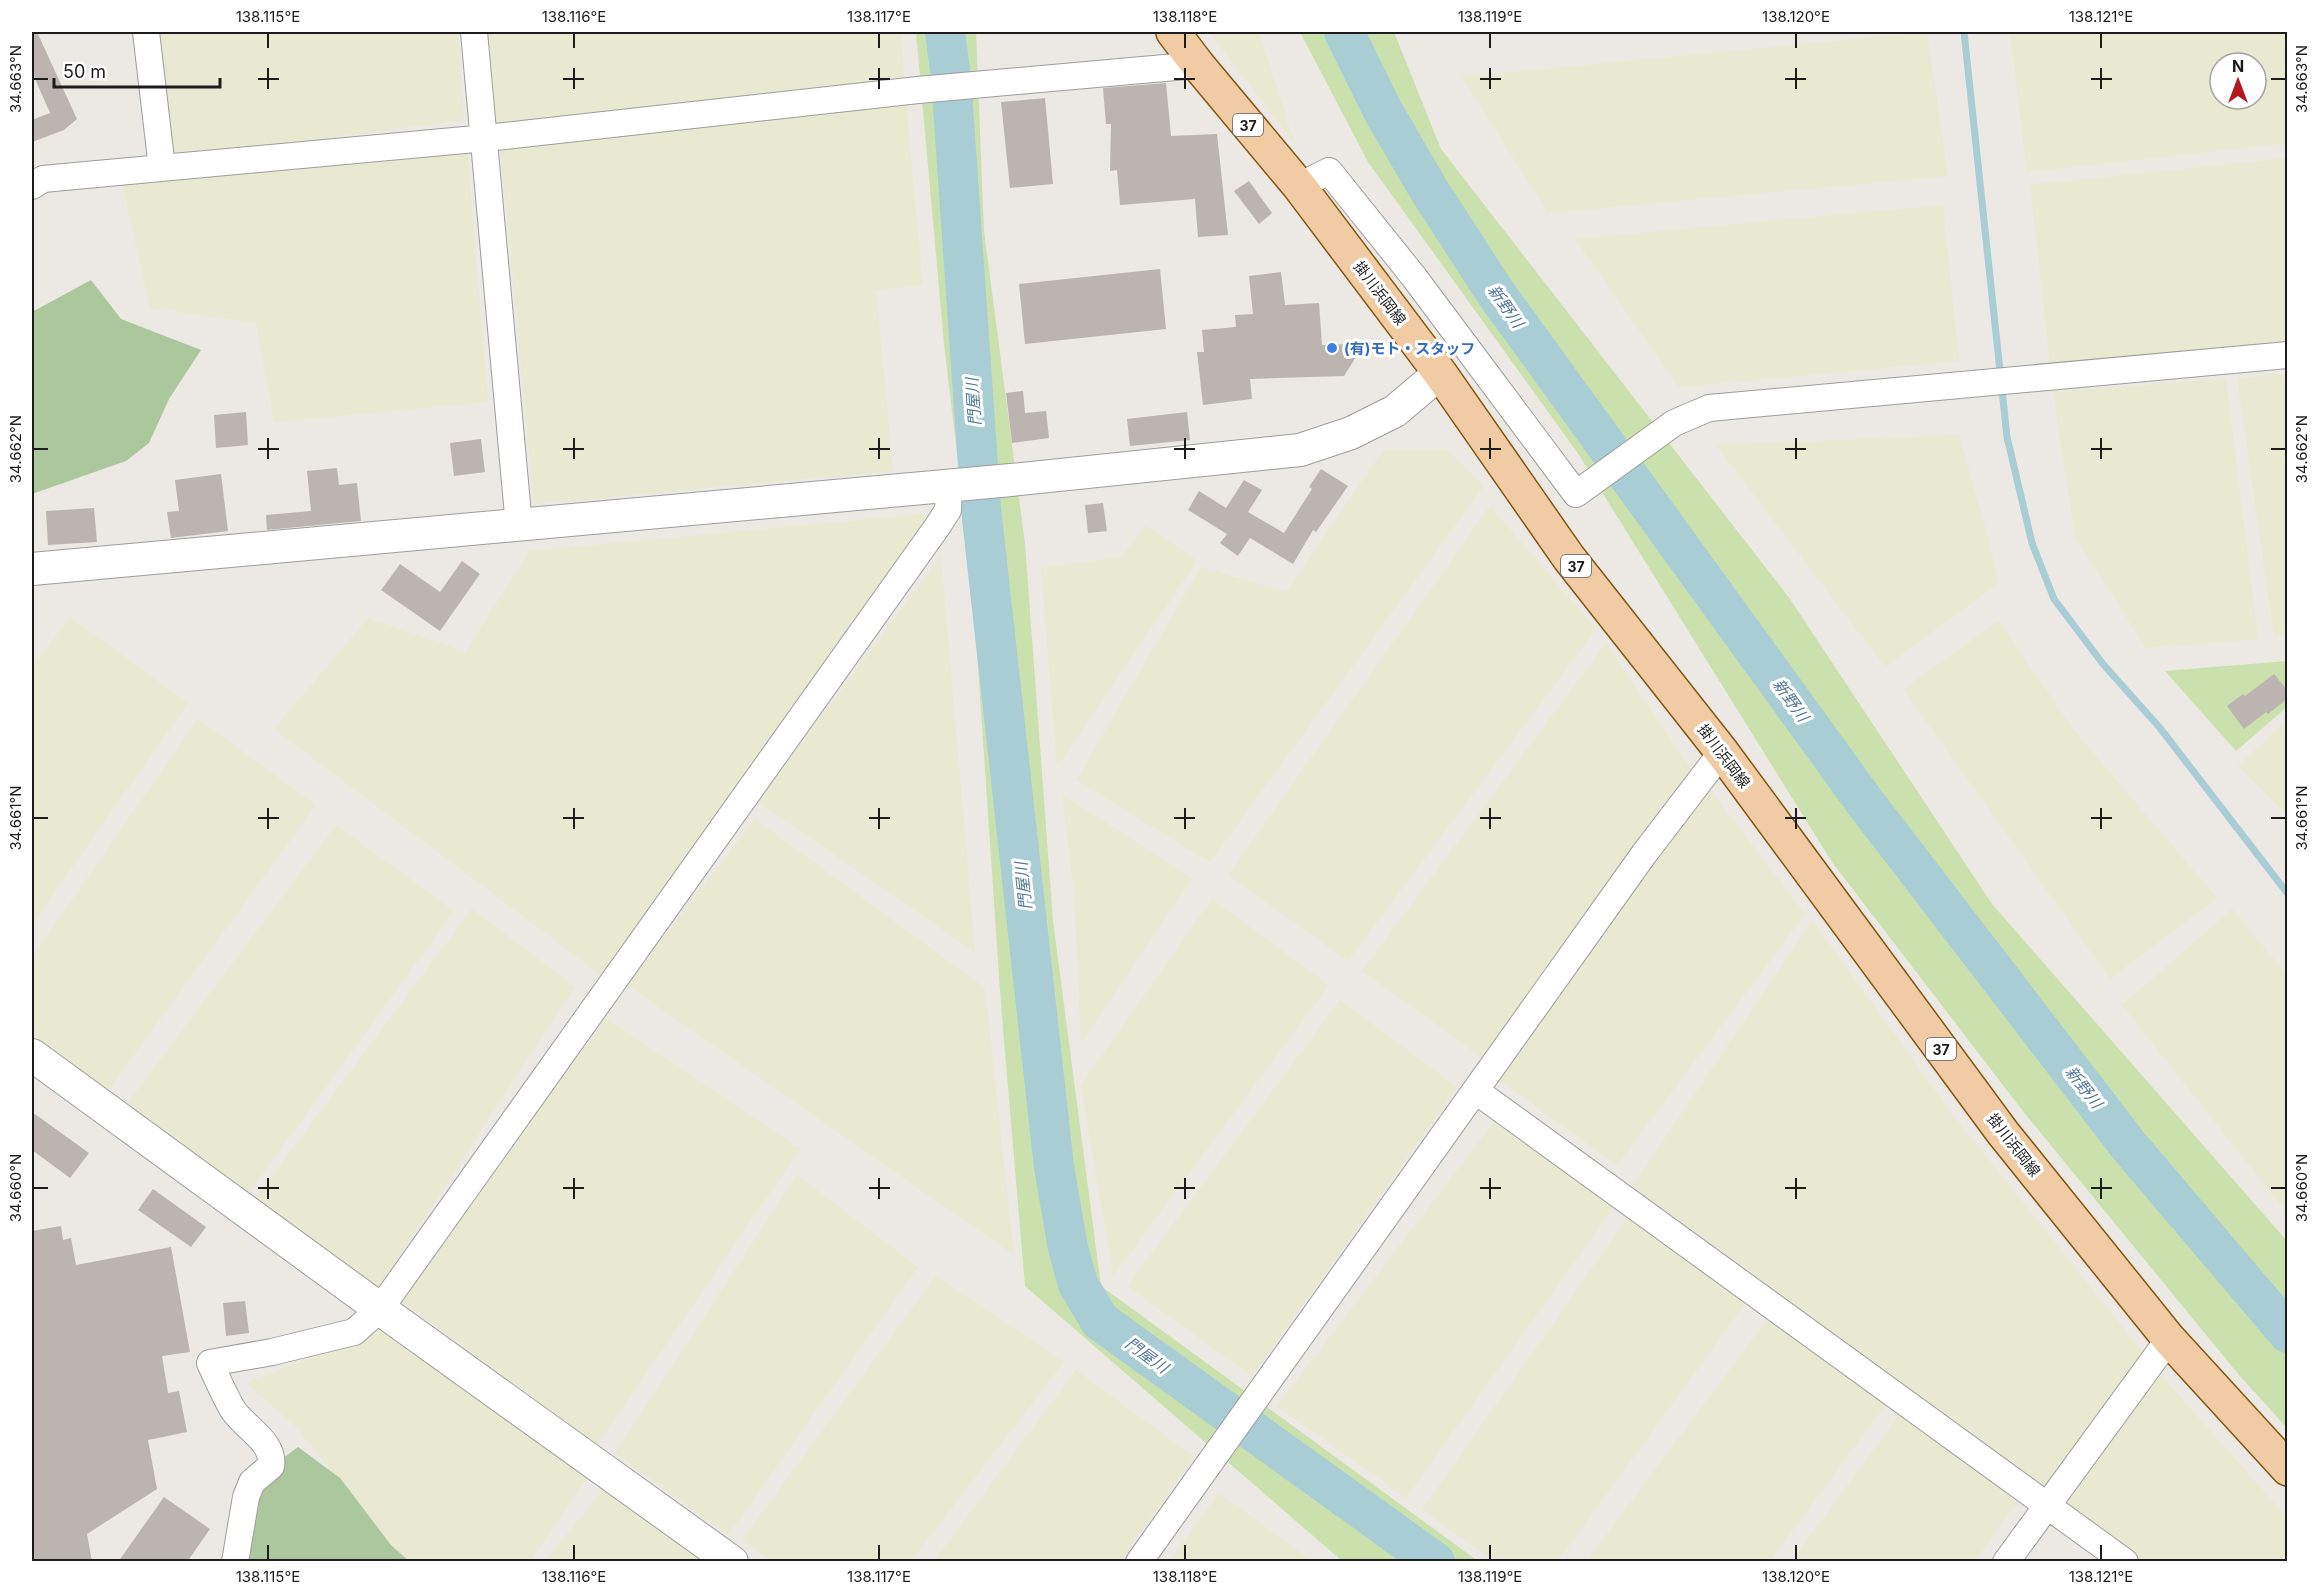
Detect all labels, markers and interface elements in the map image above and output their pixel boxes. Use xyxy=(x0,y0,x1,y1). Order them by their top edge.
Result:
text: 138.115°E xyxy=(236,7,300,26)
text: 138.116°E xyxy=(542,7,606,26)
text: 138.117°E xyxy=(847,7,911,26)
text: 138.118°E xyxy=(1153,7,1217,26)
text: 138.119°E xyxy=(1458,7,1522,26)
text: 138.120°E xyxy=(1762,7,1830,26)
text: 138.121°E xyxy=(2069,7,2133,26)
text: 34.663°N xyxy=(6,45,25,113)
text: 34.663°N xyxy=(2292,45,2311,113)
scale bar xyxy=(54,51,220,89)
north arrow xyxy=(2208,51,2268,111)
text: N xyxy=(2232,56,2244,76)
text: 50 m xyxy=(63,61,106,82)
road number: 37 xyxy=(1233,114,1263,136)
street label: 掛川浜岡線 xyxy=(1350,257,1410,329)
water label: 新野川 xyxy=(1484,281,1529,333)
place label: (有)モト・スタッフ xyxy=(1344,339,1475,358)
marker: (有)モト・スタッフ xyxy=(1325,341,1339,355)
water label: 門屋川 xyxy=(961,375,985,427)
text: 34.662°N xyxy=(6,415,25,483)
text: 34.662°N xyxy=(2292,415,2311,483)
road number: 37 xyxy=(1561,555,1591,577)
water label: 新野川 xyxy=(1769,675,1814,727)
street label: 掛川浜岡線 xyxy=(1694,720,1754,792)
text: 34.661°N xyxy=(6,785,25,851)
text: 34.661°N xyxy=(2292,785,2311,851)
water label: 門屋川 xyxy=(1010,859,1035,911)
road number: 37 xyxy=(1926,1038,1956,1060)
water label: 新野川 xyxy=(2061,1062,2108,1114)
street label: 掛川浜岡線 xyxy=(1983,1110,2045,1180)
text: 34.660°N xyxy=(6,1154,25,1222)
text: 34.660°N xyxy=(2292,1154,2311,1222)
water label: 門屋川 xyxy=(1122,1333,1174,1378)
text: 138.115°E xyxy=(236,1567,300,1586)
text: 138.116°E xyxy=(542,1567,606,1586)
text: 138.117°E xyxy=(847,1567,911,1586)
text: 138.118°E xyxy=(1153,1567,1217,1586)
text: 138.119°E xyxy=(1458,1567,1522,1586)
text: 138.120°E xyxy=(1762,1567,1830,1586)
text: 138.121°E xyxy=(2069,1567,2133,1586)

